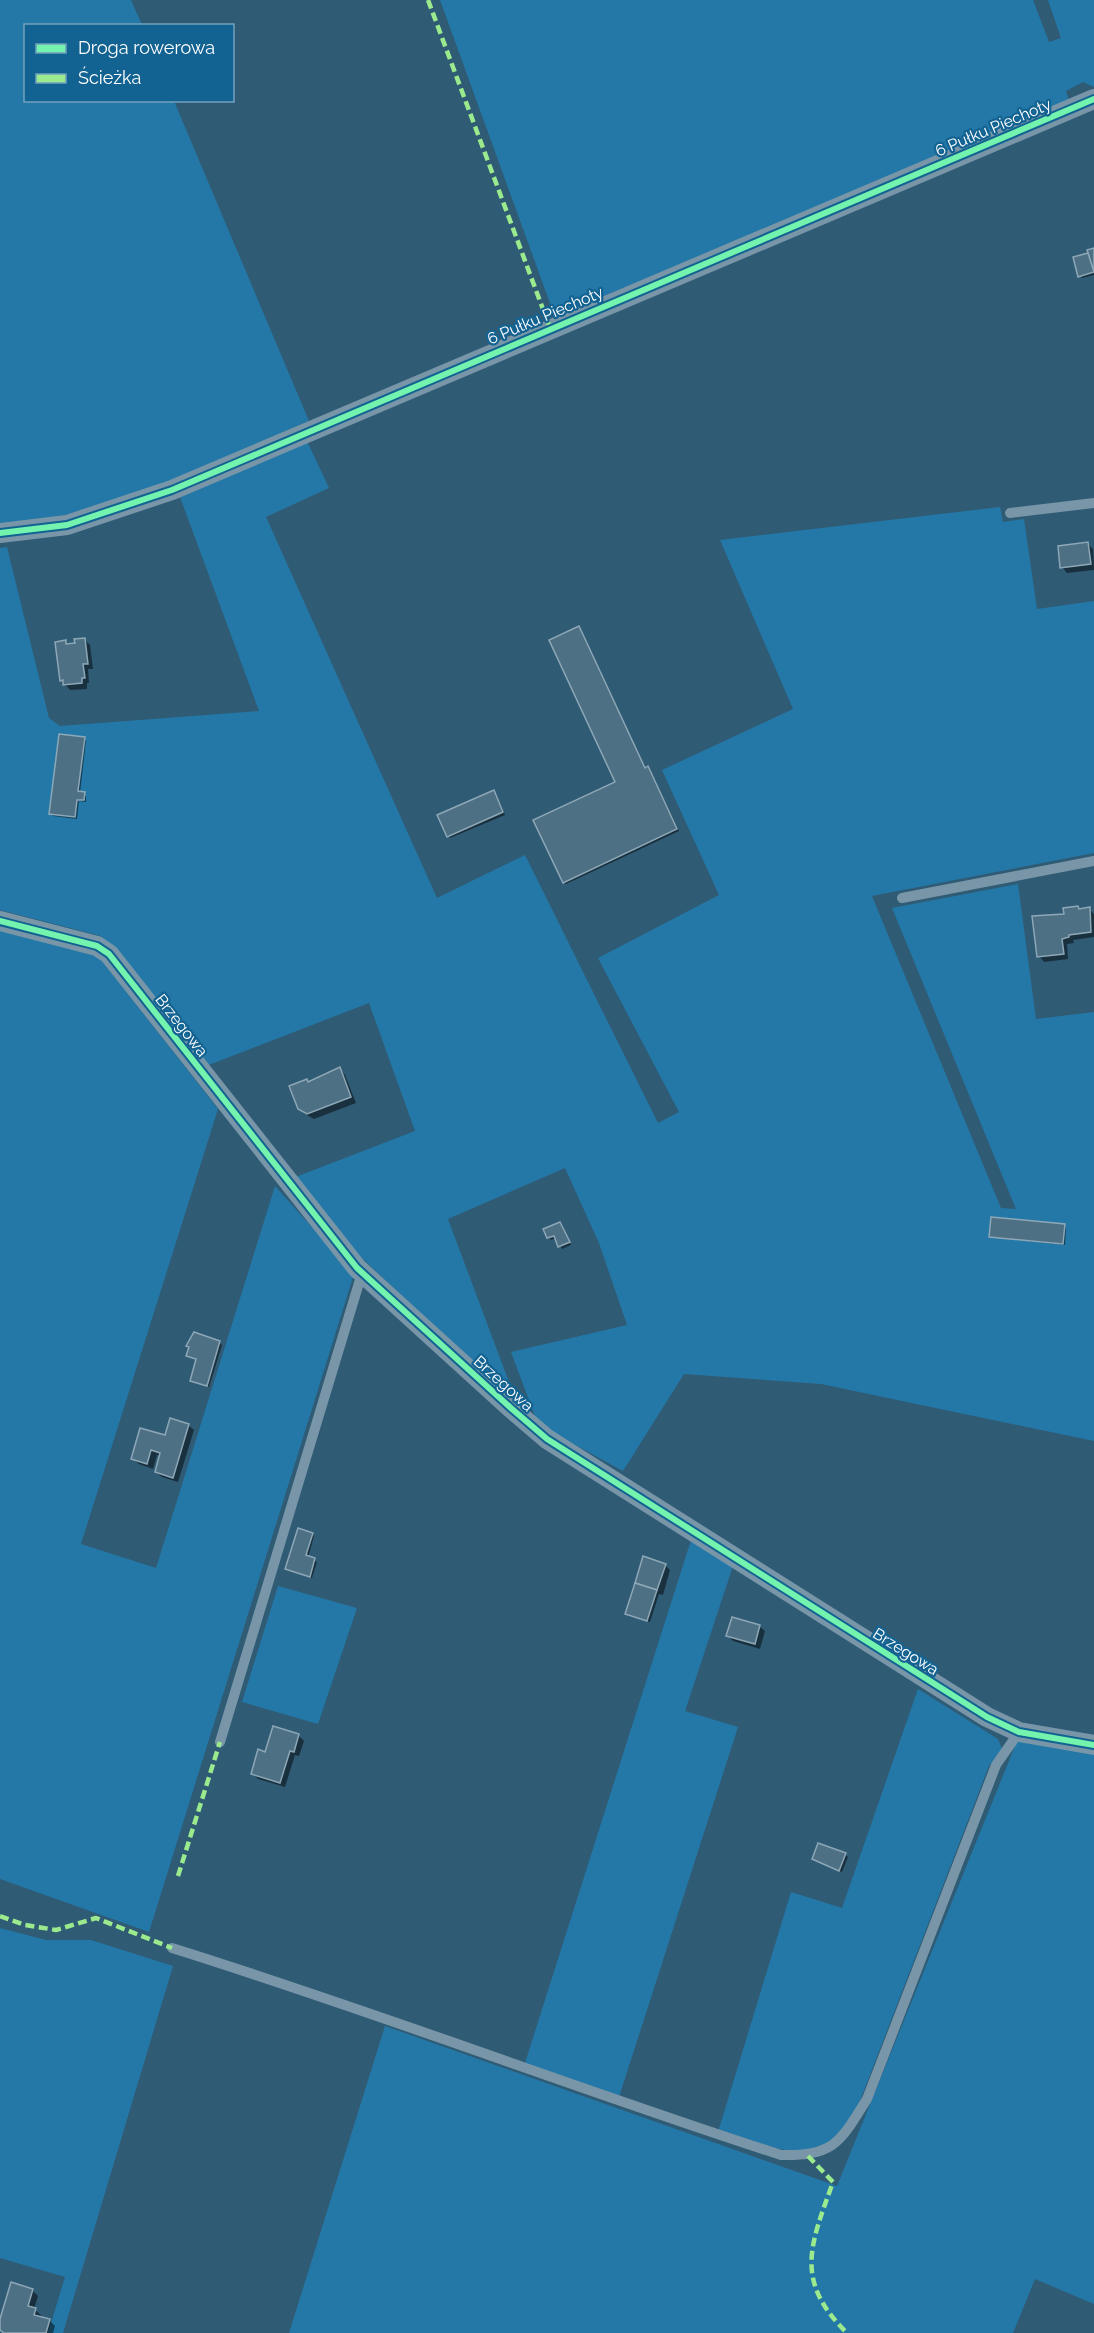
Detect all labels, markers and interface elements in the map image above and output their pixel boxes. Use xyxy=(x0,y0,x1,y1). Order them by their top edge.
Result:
legend xyxy=(24,24,234,102)
text: Droga rowerowa xyxy=(78,37,215,58)
text: Ścieżka xyxy=(78,66,141,88)
street label: 6 Pułku Piechoty xyxy=(932,94,1054,160)
street label: 6 Pułku Piechoty xyxy=(484,282,606,348)
street label: Brzegowa xyxy=(151,990,212,1060)
street label: Brzegowa xyxy=(470,1352,538,1415)
street label: Brzegowa xyxy=(869,1624,942,1679)

